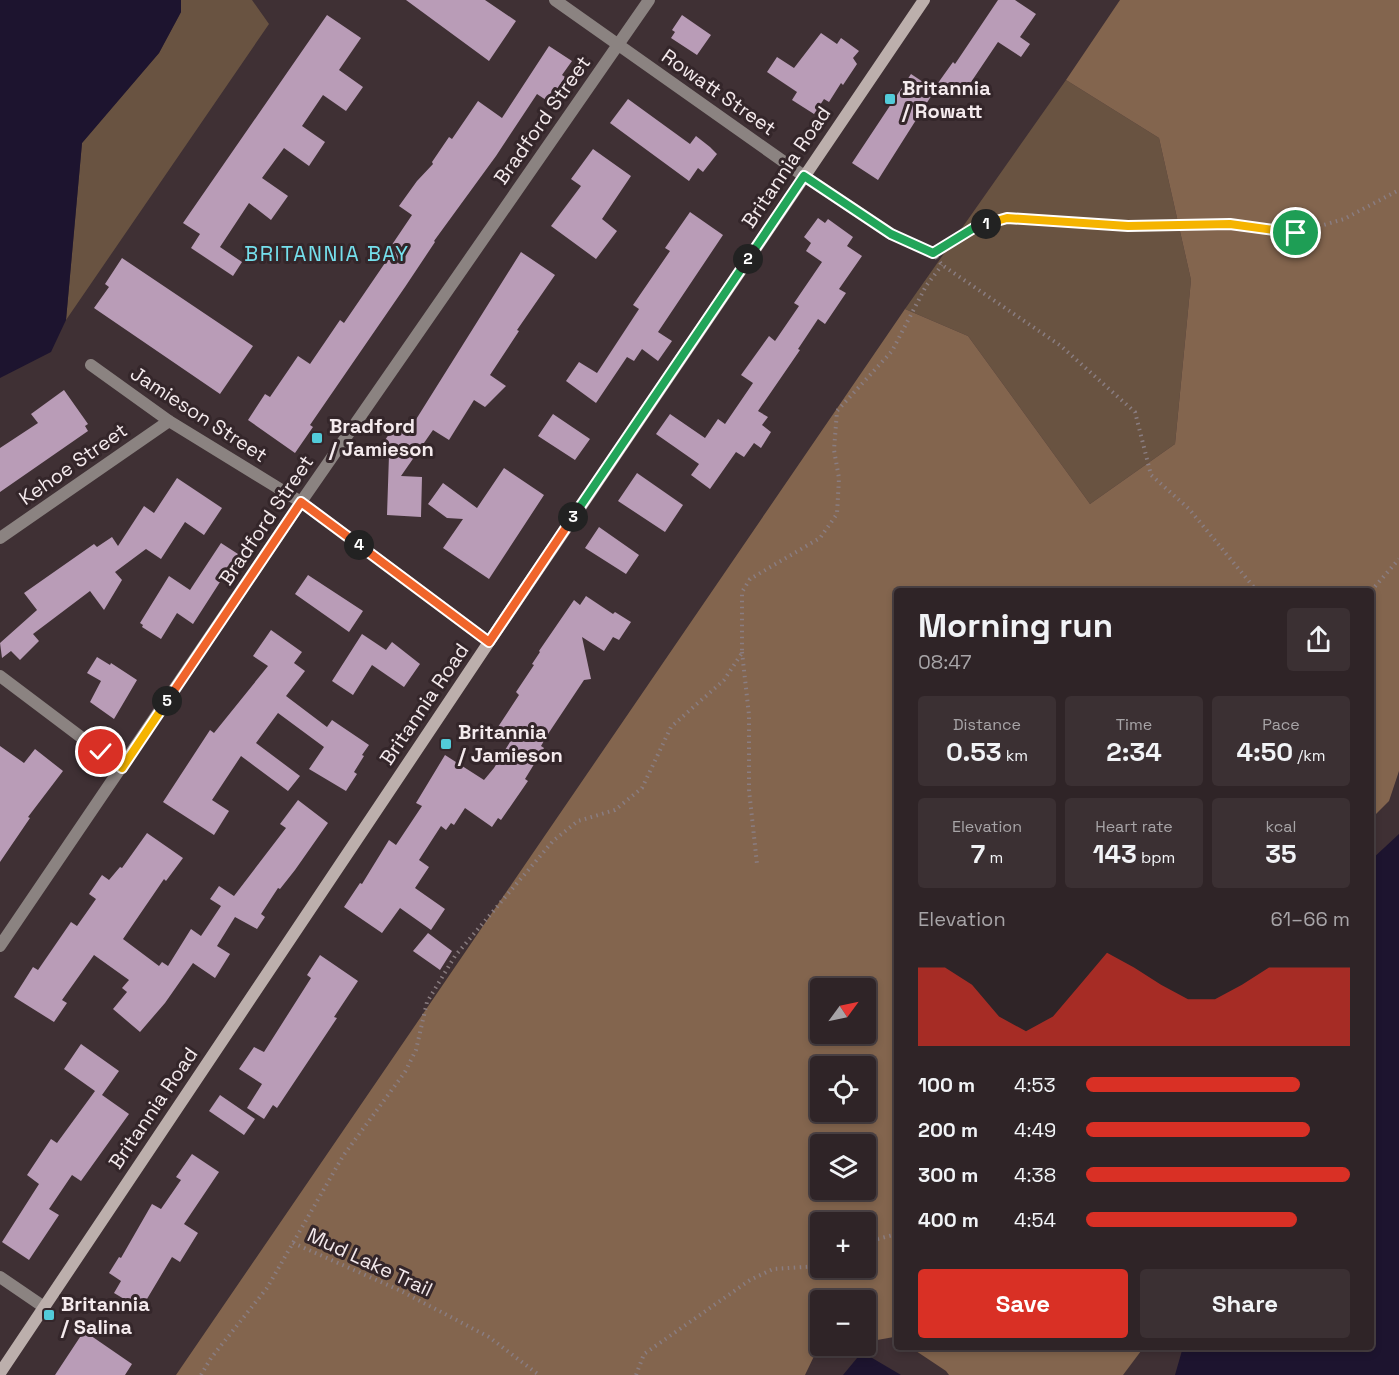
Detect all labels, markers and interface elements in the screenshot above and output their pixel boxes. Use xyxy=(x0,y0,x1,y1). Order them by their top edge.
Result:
street label: Rowatt Street xyxy=(657,43,781,141)
street label: Bradford Street xyxy=(488,50,596,190)
place label: Britannia / Rowatt xyxy=(901,75,991,124)
marker: Britannia / Rowatt xyxy=(883,92,897,106)
street label: Britannia Road xyxy=(736,101,836,233)
pin xyxy=(1270,207,1321,258)
pin: 1 xyxy=(971,209,1001,239)
text: 1 xyxy=(982,213,990,234)
icon: arrive xyxy=(1279,216,1312,249)
district label: BRITANNIA BAY xyxy=(244,240,410,267)
pin: 2 xyxy=(733,244,763,274)
text: 2 xyxy=(743,248,753,269)
street label: Jamieson Street xyxy=(126,360,272,468)
place label: Bradford / Jamieson xyxy=(328,413,434,462)
street label: Kehoe Street xyxy=(14,417,132,511)
marker: Bradford / Jamieson xyxy=(310,431,324,445)
street label: Bradford Street xyxy=(213,450,319,590)
pin: 3 xyxy=(558,502,588,532)
text: 3 xyxy=(568,506,578,527)
pin: 4 xyxy=(344,530,374,560)
text: 4 xyxy=(354,534,364,555)
text: Morning run xyxy=(918,605,1113,647)
button: share xyxy=(1287,608,1350,671)
street label: Britannia Road xyxy=(374,638,474,770)
text: 08:47 xyxy=(918,649,971,675)
pin: 5 xyxy=(152,686,182,716)
text: 5 xyxy=(162,690,172,711)
text: Distance xyxy=(953,714,1021,735)
text: Time xyxy=(1116,714,1152,735)
text: Pace xyxy=(1262,714,1300,735)
place label: Britannia / Jamieson xyxy=(457,719,563,768)
pin xyxy=(75,726,126,777)
icon: check xyxy=(84,735,117,768)
text: 0.53 xyxy=(946,735,1002,769)
text: 2:34 xyxy=(1106,735,1162,769)
text: 4:50 xyxy=(1236,735,1293,769)
marker: Britannia / Jamieson xyxy=(439,737,453,751)
text: km xyxy=(1002,745,1028,766)
text: /km xyxy=(1293,745,1326,766)
text: Elevation xyxy=(952,816,1022,837)
text: Heart rate xyxy=(1095,816,1173,837)
text: kcal xyxy=(1266,816,1296,837)
text: 7 xyxy=(971,837,985,871)
text: 143 xyxy=(1093,837,1137,871)
text: 35 xyxy=(1265,837,1297,871)
text: m xyxy=(985,847,1003,868)
text: bpm xyxy=(1137,847,1175,868)
text: Elevation xyxy=(918,906,1006,932)
text: 61–66 m xyxy=(1270,906,1350,932)
north arrow xyxy=(810,978,876,1044)
map controls xyxy=(810,978,876,1356)
street label: Britannia Road xyxy=(103,1042,203,1174)
button: locate xyxy=(810,1056,876,1122)
text: 100 m xyxy=(918,1072,975,1098)
text: 4:53 xyxy=(1014,1072,1056,1098)
text: 200 m xyxy=(918,1117,978,1143)
text: 4:49 xyxy=(1014,1117,1056,1143)
button: layers xyxy=(810,1134,876,1200)
text: 300 m xyxy=(918,1162,978,1188)
text: 4:38 xyxy=(1014,1162,1056,1188)
text: 400 m xyxy=(918,1207,979,1233)
text: 4:54 xyxy=(1014,1207,1056,1233)
button: + xyxy=(810,1212,876,1278)
street label: Mud Lake Trail xyxy=(303,1222,437,1302)
button: Save xyxy=(918,1269,1128,1338)
button: Share xyxy=(1140,1269,1350,1338)
button: − xyxy=(810,1290,876,1356)
place label: Britannia / Salina xyxy=(60,1291,150,1340)
marker: Britannia / Salina xyxy=(42,1308,56,1322)

